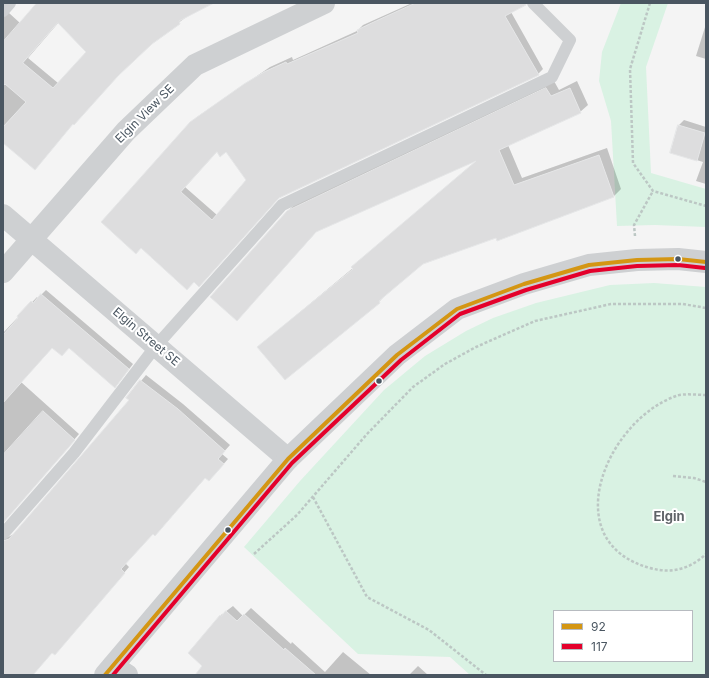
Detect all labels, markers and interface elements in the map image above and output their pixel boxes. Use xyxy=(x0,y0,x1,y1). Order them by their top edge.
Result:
street label: Elgin View SE xyxy=(113,82,177,146)
unlabelled marker xyxy=(673,254,683,264)
street label: Elgin Street SE xyxy=(110,305,182,369)
unlabelled marker xyxy=(374,376,384,386)
district label: Elgin xyxy=(653,509,685,525)
unlabelled marker xyxy=(223,525,233,535)
legend xyxy=(553,610,693,662)
text: 92 xyxy=(591,619,606,634)
text: 117 xyxy=(591,639,608,654)

